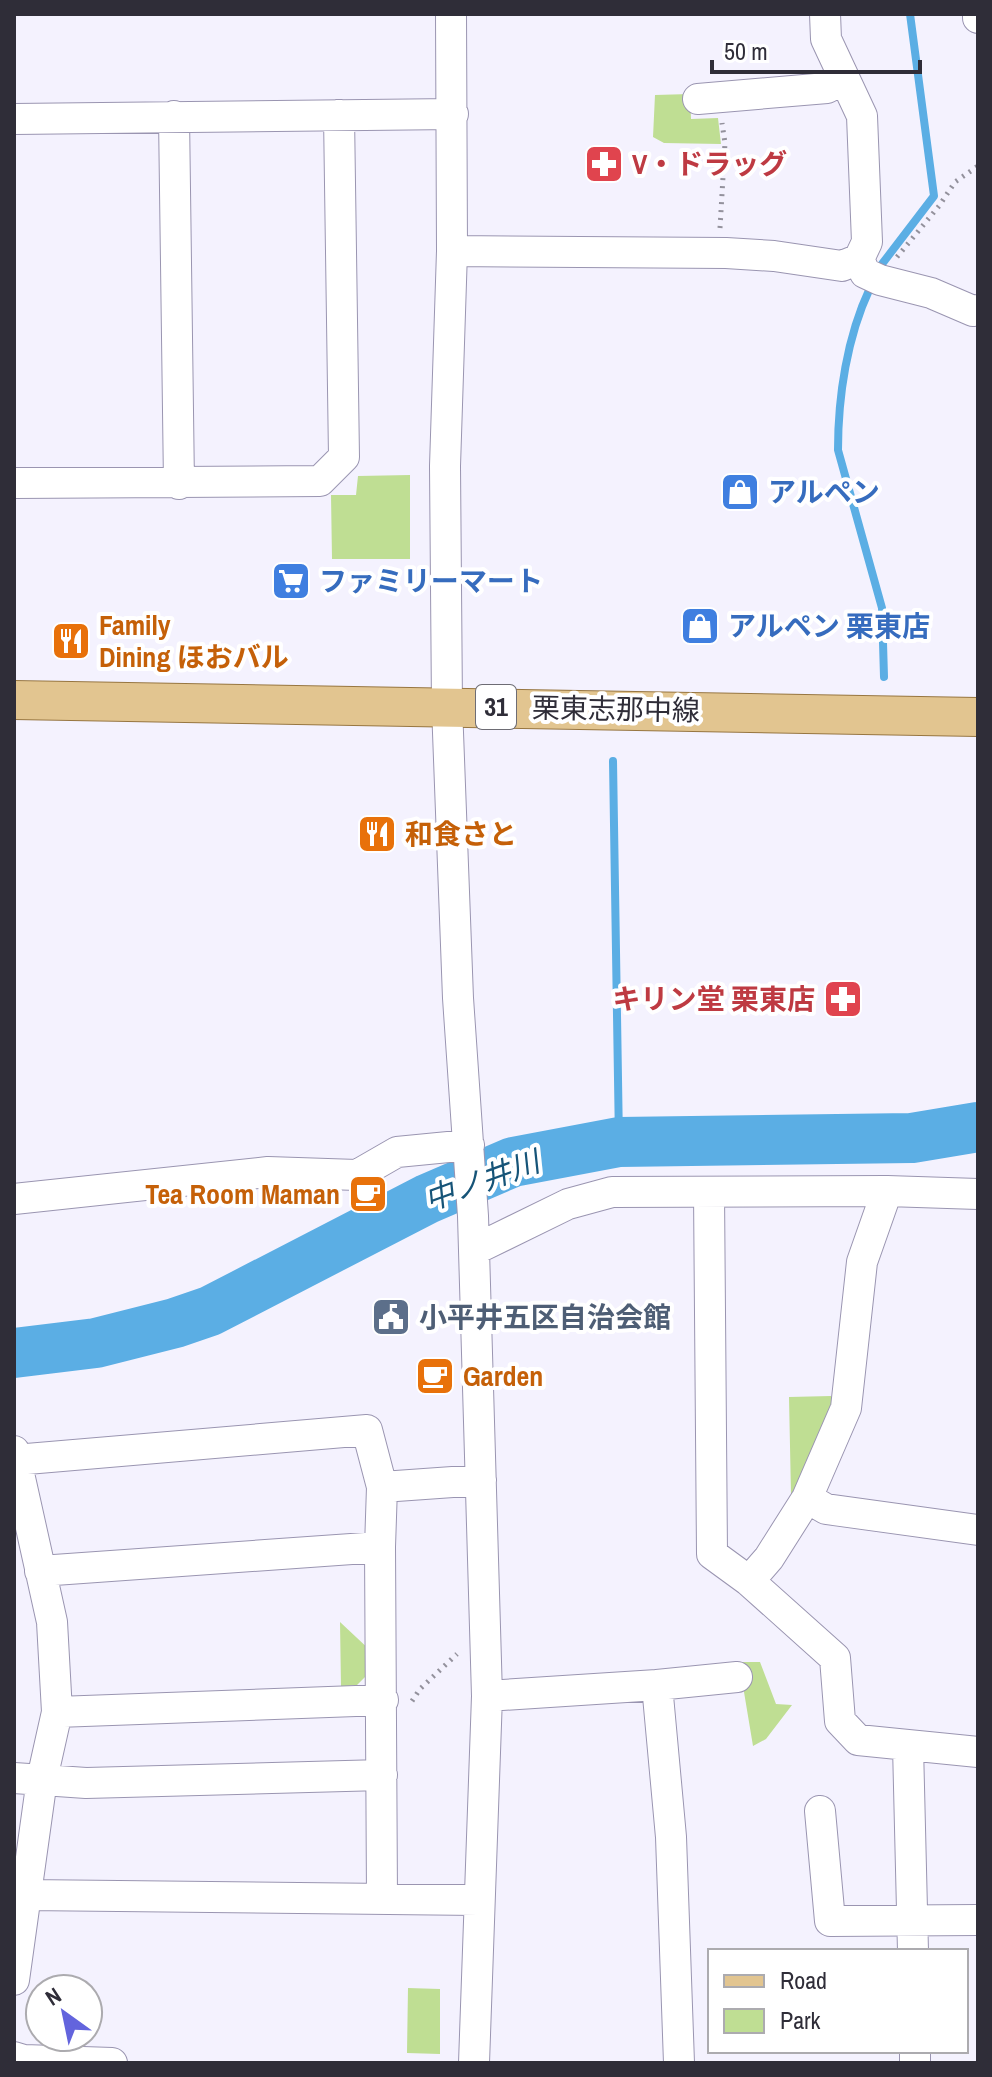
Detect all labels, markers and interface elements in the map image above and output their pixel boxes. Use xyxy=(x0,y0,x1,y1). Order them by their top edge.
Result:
scale bar xyxy=(712,24,920,74)
text: 50 m xyxy=(724,35,768,67)
pharmacy icon: V・ドラッグ xyxy=(583,143,625,185)
place label: V・ドラッグ xyxy=(632,145,787,183)
shop icon: アルペン xyxy=(719,471,761,513)
place label: アルペン xyxy=(768,473,880,511)
supermarket icon: ファミリーマート xyxy=(270,560,312,602)
place label: ファミリーマート xyxy=(319,562,543,600)
shop icon: アルペン 栗東店 xyxy=(679,605,721,647)
place label: Family Dining ほおバル xyxy=(99,606,289,676)
place label: アルペン 栗東店 xyxy=(728,607,930,645)
restaurant icon: Family Dining ほおバル xyxy=(50,620,92,662)
road number: 31 xyxy=(476,685,516,729)
street label: 栗東志那中線 xyxy=(532,689,700,729)
restaurant icon: 和食さと xyxy=(356,813,398,855)
place label: 和食さと xyxy=(405,815,517,853)
pharmacy icon: キリン堂 栗東店 xyxy=(822,978,864,1020)
place label: キリン堂 栗東店 xyxy=(613,980,815,1018)
water label: 中ノ井川 xyxy=(418,1140,548,1219)
cafe icon: Tea Room Maman xyxy=(347,1173,389,1215)
place label: Tea Room Maman xyxy=(145,1175,340,1213)
public building icon: 小平井五区自治会館 xyxy=(370,1296,412,1338)
place label: 小平井五区自治会館 xyxy=(419,1298,671,1336)
cafe icon: Garden xyxy=(414,1355,456,1397)
place label: Garden xyxy=(463,1357,543,1395)
legend xyxy=(708,1949,968,2053)
text: Road xyxy=(780,1964,827,1996)
north arrow xyxy=(24,1973,104,2053)
text: N xyxy=(39,1980,67,2012)
text: Park xyxy=(780,2004,821,2036)

